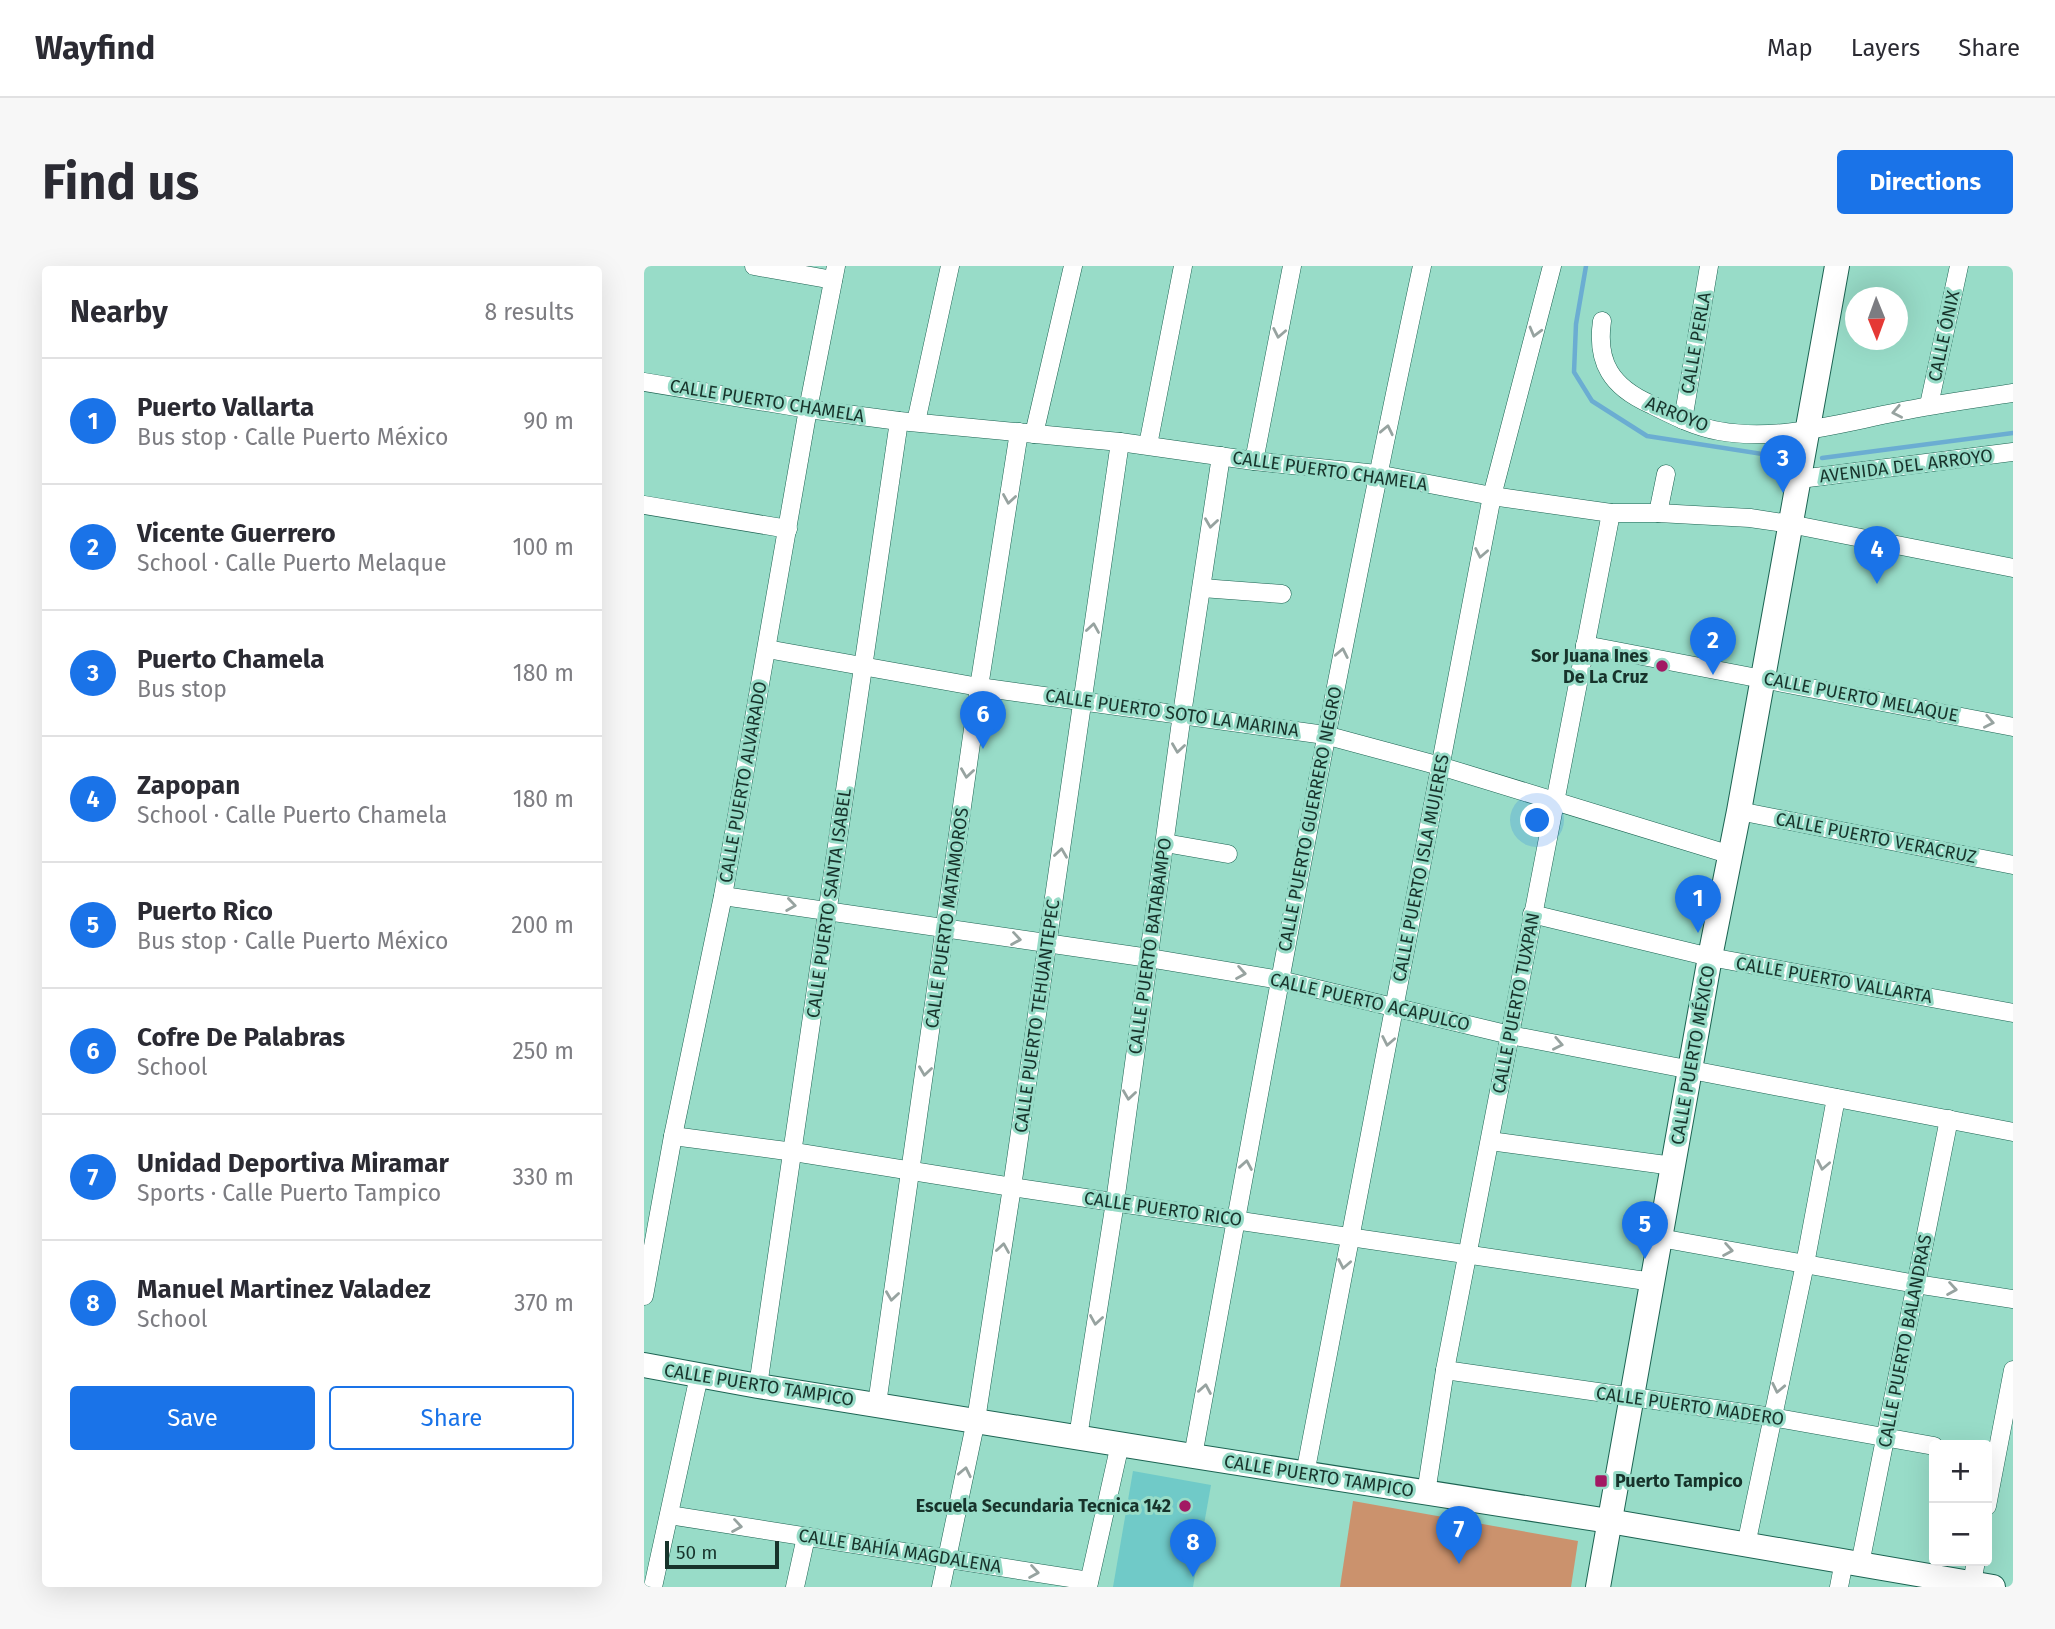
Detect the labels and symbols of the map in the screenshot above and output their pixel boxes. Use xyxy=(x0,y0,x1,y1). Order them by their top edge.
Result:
north arrow xyxy=(1845,287,1908,350)
street label: CALLE ÓNIX xyxy=(1924,288,1964,384)
street label: CALLE PERLA xyxy=(1676,290,1716,396)
one-way arrow xyxy=(1528,326,1543,338)
one-way arrow xyxy=(1272,327,1287,339)
street label: CALLE PUERTO CHAMELA xyxy=(668,375,867,427)
street label: ARROYO xyxy=(1642,392,1712,436)
one-way arrow xyxy=(1891,403,1903,418)
one-way arrow xyxy=(1378,424,1393,436)
pin: 3 xyxy=(1760,435,1806,493)
street label: AVENIDA DEL ARROYO xyxy=(1818,444,1994,488)
street label: CALLE PUERTO CHAMELA xyxy=(1231,446,1430,496)
one-way arrow xyxy=(1002,494,1017,505)
one-way arrow xyxy=(1204,517,1219,529)
pin: 4 xyxy=(1854,526,1900,584)
one-way arrow xyxy=(1474,547,1489,559)
pin: 2 xyxy=(1690,617,1736,675)
one-way arrow xyxy=(1085,622,1100,634)
place label: Sor Juana Ines De La Cruz xyxy=(1531,645,1648,688)
one-way arrow xyxy=(1333,647,1348,659)
marker: Sor Juana Ines De La Cruz xyxy=(1654,658,1670,674)
street label: CALLE PUERTO MELAQUE xyxy=(1762,667,1960,727)
street label: CALLE PUERTO ALVARADO xyxy=(714,679,772,885)
street label: CALLE PUERTO SOTO LA MARINA xyxy=(1044,684,1301,742)
street label: CALLE PUERTO GUERRERO NEGRO xyxy=(1273,685,1347,953)
pin: 6 xyxy=(960,691,1006,749)
one-way arrow xyxy=(1983,714,1995,729)
one-way arrow xyxy=(1170,742,1185,754)
street label: CALLE PUERTO ISLA MUJERES xyxy=(1388,752,1454,984)
one-way arrow xyxy=(960,767,975,779)
street label: CALLE PUERTO SANTA ISABEL xyxy=(802,787,856,1019)
your location xyxy=(1520,803,1554,837)
street label: CALLE PUERTO MATAMOROS xyxy=(921,806,973,1030)
street label: CALLE PUERTO VERACRUZ xyxy=(1774,808,1978,868)
street label: CALLE PUERTO BATABAMPO xyxy=(1124,836,1176,1056)
one-way arrow xyxy=(1053,847,1068,859)
pin: 1 xyxy=(1675,875,1721,933)
one-way arrow xyxy=(785,897,797,912)
street label: CALLE PUERTO TEHUANTEPEC xyxy=(1010,898,1064,1134)
street label: CALLE PUERTO TUXPAN xyxy=(1488,911,1544,1095)
one-way arrow xyxy=(1010,931,1022,946)
street label: CALLE PUERTO VALLARTA xyxy=(1734,952,1934,1008)
street label: CALLE PUERTO MÉXICO xyxy=(1665,963,1720,1147)
one-way arrow xyxy=(1235,965,1247,980)
street label: CALLE PUERTO ACAPULCO xyxy=(1268,968,1472,1036)
one-way arrow xyxy=(1381,1035,1396,1047)
one-way arrow xyxy=(1552,1036,1564,1051)
one-way arrow xyxy=(918,1065,933,1077)
one-way arrow xyxy=(1122,1089,1137,1101)
one-way arrow xyxy=(1237,1159,1252,1171)
one-way arrow xyxy=(1817,1159,1832,1171)
street label: CALLE PUERTO RICO xyxy=(1082,1187,1244,1231)
pin: 5 xyxy=(1622,1201,1668,1259)
street label: CALLE PUERTO BALANDRAS xyxy=(1874,1232,1936,1449)
one-way arrow xyxy=(995,1242,1010,1254)
one-way arrow xyxy=(1722,1242,1734,1257)
one-way arrow xyxy=(1337,1258,1352,1270)
one-way arrow xyxy=(1946,1281,1958,1296)
one-way arrow xyxy=(885,1290,900,1302)
one-way arrow xyxy=(1089,1314,1104,1326)
street label: CALLE PUERTO TAMPICO xyxy=(663,1359,855,1411)
street label: CALLE PUERTO MADERO xyxy=(1594,1382,1786,1430)
one-way arrow xyxy=(1771,1382,1786,1394)
one-way arrow xyxy=(1197,1383,1212,1395)
street label: CALLE PUERTO TAMPICO xyxy=(1223,1450,1415,1502)
one-way arrow xyxy=(956,1466,971,1478)
place label: Puerto Tampico xyxy=(1615,1470,1743,1492)
marker: Puerto Tampico xyxy=(1593,1473,1609,1489)
place label: Escuela Secundaria Tecnica 142 xyxy=(916,1495,1171,1517)
marker: Escuela Secundaria Tecnica 142 xyxy=(1177,1498,1193,1514)
pin: 7 xyxy=(1436,1506,1482,1564)
one-way arrow xyxy=(731,1518,743,1533)
pin: 8 xyxy=(1170,1519,1216,1577)
street label: CALLE BAHÍA MAGDALENA xyxy=(797,1523,1004,1578)
scale bar xyxy=(665,1538,779,1570)
one-way arrow xyxy=(1028,1564,1040,1579)

